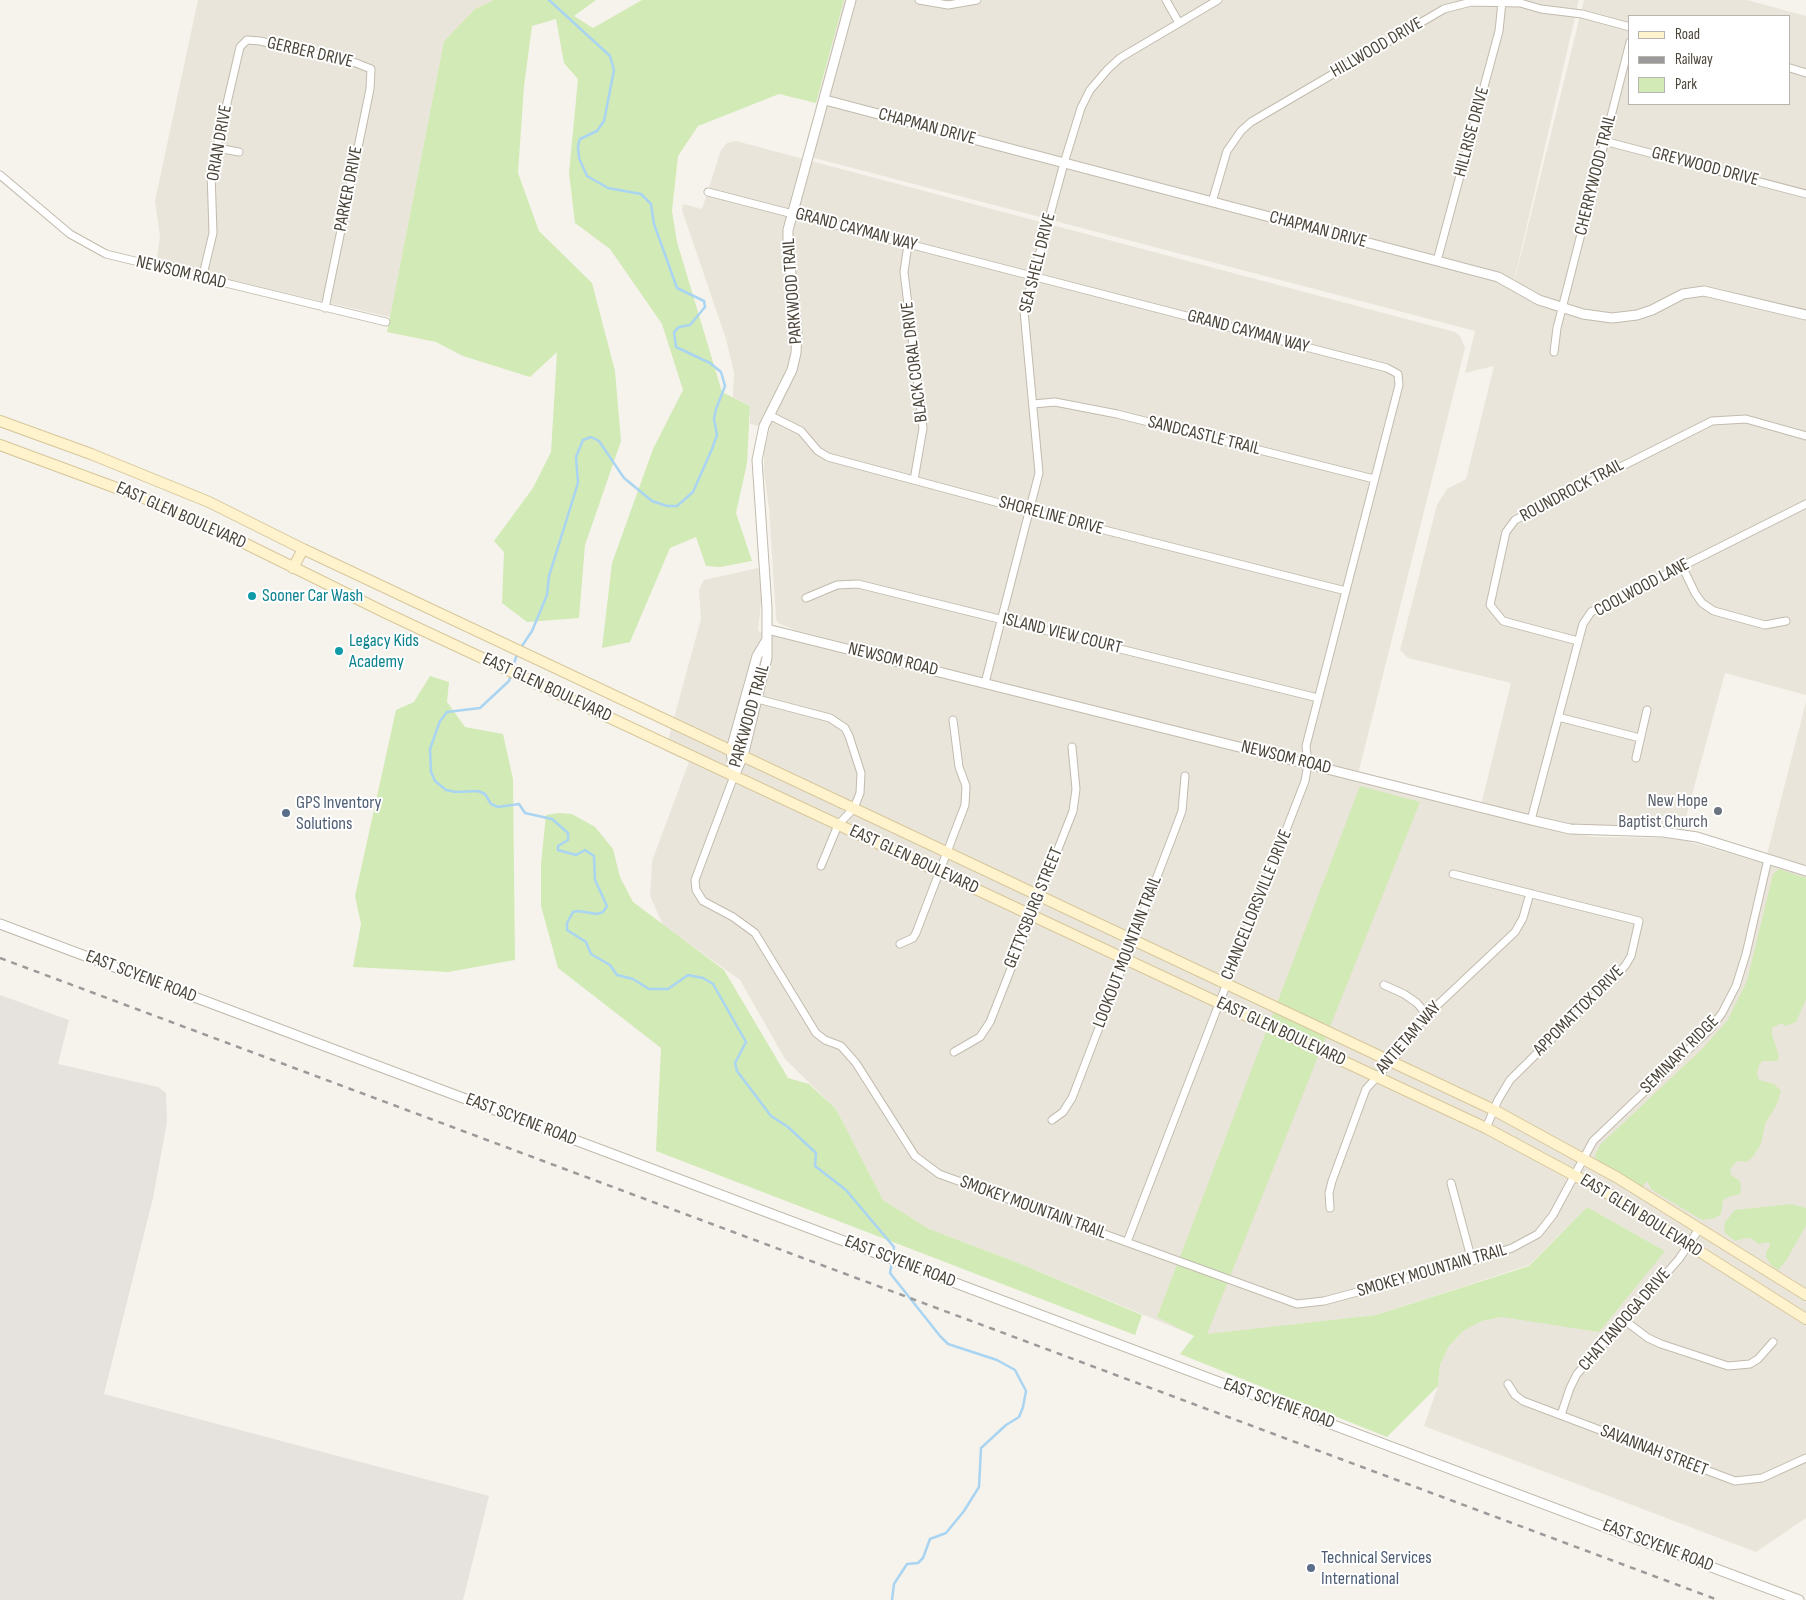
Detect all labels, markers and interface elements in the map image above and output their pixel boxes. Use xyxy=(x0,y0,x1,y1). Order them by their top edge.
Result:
street label: HILLWOOD DRIVE xyxy=(1327,13,1427,83)
legend xyxy=(1628,15,1791,105)
text: Road xyxy=(1675,25,1700,44)
street label: GERBER DRIVE xyxy=(265,33,355,73)
text: Railway xyxy=(1675,50,1713,69)
text: Park xyxy=(1675,75,1697,94)
street label: HILLRISE DRIVE xyxy=(1450,85,1494,179)
street label: ORIAN DRIVE xyxy=(203,103,237,183)
street label: CHAPMAN DRIVE xyxy=(876,104,978,150)
street label: CHERRYWOOD TRAIL xyxy=(1571,112,1621,238)
street label: GREYWOOD DRIVE xyxy=(1649,142,1761,192)
street label: PARKER DRIVE xyxy=(330,145,368,233)
street label: GRAND CAYMAN WAY xyxy=(793,203,919,257)
street label: CHAPMAN DRIVE xyxy=(1267,207,1369,253)
street label: SEA SHELL DRIVE xyxy=(1015,211,1061,315)
street label: PARKWOOD TRAIL xyxy=(779,237,807,345)
street label: NEWSOM ROAD xyxy=(134,251,228,295)
street label: BLACK CORAL DRIVE xyxy=(897,300,933,424)
street label: GRAND CAYMAN WAY xyxy=(1185,305,1311,359)
street label: SANDCASTLE TRAIL xyxy=(1145,412,1263,460)
street label: ROUNDROCK TRAIL xyxy=(1516,455,1628,527)
street label: EAST GLEN BOULEVARD xyxy=(113,478,249,554)
street label: SHORELINE DRIVE xyxy=(996,492,1106,540)
street label: COOLWOOD LANE xyxy=(1591,554,1693,622)
place label: Sooner Car Wash xyxy=(262,585,363,607)
marker: Sooner Car Wash xyxy=(246,590,258,602)
street label: ISLAND VIEW COURT xyxy=(1000,609,1124,659)
place label: Legacy Kids Academy xyxy=(349,630,419,672)
street label: NEWSOM ROAD xyxy=(846,638,940,682)
marker: Legacy Kids Academy xyxy=(333,645,345,657)
street label: EAST GLEN BOULEVARD xyxy=(479,649,615,727)
street label: PARKWOOD TRAIL xyxy=(725,662,775,770)
street label: NEWSOM ROAD xyxy=(1239,736,1333,780)
place label: New Hope Baptist Church xyxy=(1618,790,1708,832)
place label: GPS Inventory Solutions xyxy=(296,792,381,834)
marker: New Hope Baptist Church xyxy=(1712,805,1724,817)
marker: GPS Inventory Solutions xyxy=(280,807,292,819)
street label: EAST GLEN BOULEVARD xyxy=(846,821,982,899)
street label: CHANCELLORSVILLE DRIVE xyxy=(1217,827,1297,983)
street label: GETTYSBURG STREET xyxy=(1000,844,1068,972)
street label: LOOKOUT MOUNTAIN TRAIL xyxy=(1089,873,1167,1031)
street label: EAST SCYENE ROAD xyxy=(83,946,199,1008)
street label: APPOMATTOX DRIVE xyxy=(1529,961,1629,1061)
street label: EAST GLEN BOULEVARD xyxy=(1213,993,1349,1071)
street label: ANTIETAM WAY xyxy=(1372,997,1446,1079)
street label: SEMINARY RIDGE xyxy=(1636,1011,1724,1099)
street label: EAST SCYENE ROAD xyxy=(463,1089,579,1151)
street label: EAST GLEN BOULEVARD xyxy=(1576,1170,1706,1262)
street label: SMOKEY MOUNTAIN TRAIL xyxy=(957,1171,1109,1245)
street label: EAST SCYENE ROAD xyxy=(842,1231,958,1293)
street label: SMOKEY MOUNTAIN TRAIL xyxy=(1355,1239,1509,1303)
street label: CHATTANOOGA DRIVE xyxy=(1574,1264,1676,1376)
street label: EAST SCYENE ROAD xyxy=(1220,1374,1338,1434)
street label: SAVANNAH STREET xyxy=(1597,1421,1711,1481)
street label: EAST SCYENE ROAD xyxy=(1600,1515,1716,1577)
place label: Technical Services International xyxy=(1321,1547,1432,1590)
marker: Technical Services International xyxy=(1305,1562,1317,1574)

